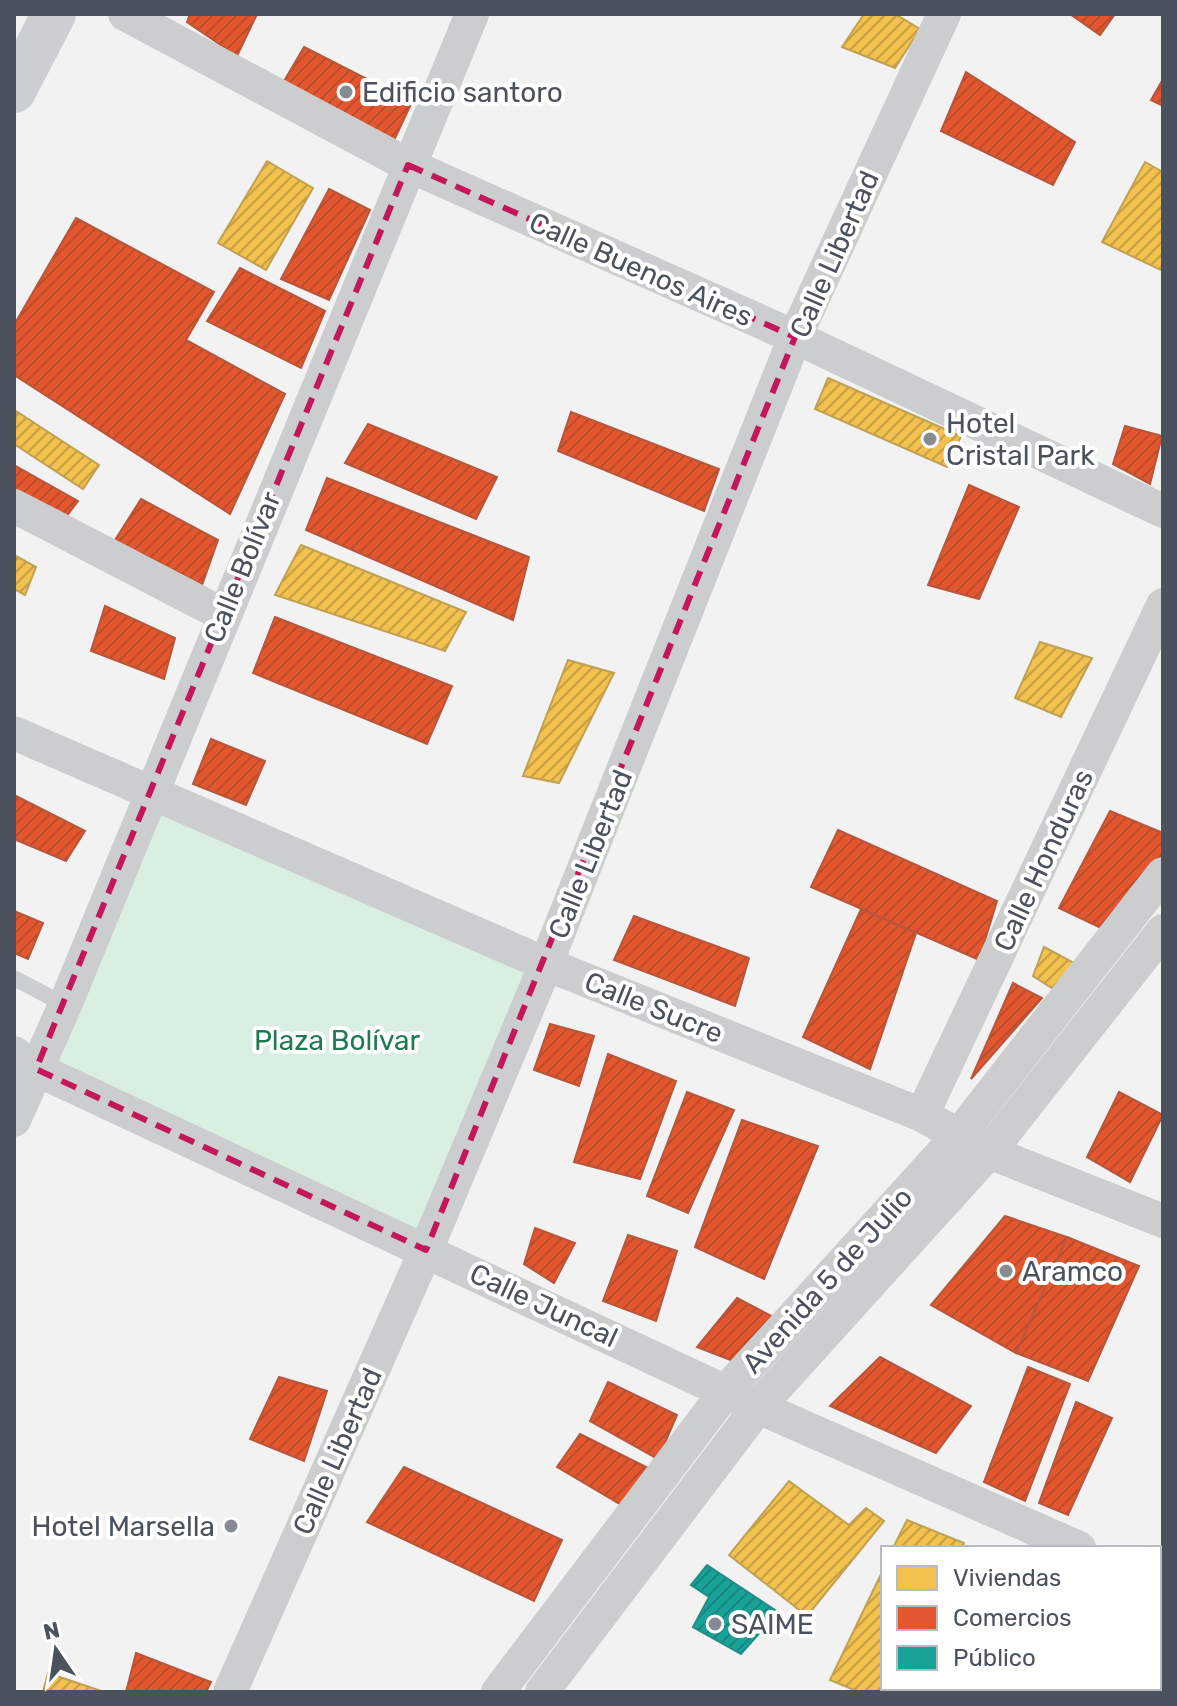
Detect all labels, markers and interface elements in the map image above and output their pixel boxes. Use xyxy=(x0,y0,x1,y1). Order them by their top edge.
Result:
place label: Edificio santoro xyxy=(362,76,563,109)
marker: Edificio santoro xyxy=(337,83,355,101)
street label: Calle Libertad xyxy=(783,166,886,343)
street label: Calle Buenos Aires xyxy=(524,205,757,334)
place label: Hotel Cristal Park xyxy=(946,407,1095,472)
marker: Hotel Cristal Park xyxy=(921,430,939,448)
street label: Calle Bolívar xyxy=(197,487,288,647)
street label: Calle Honduras xyxy=(987,764,1100,956)
street label: Calle Libertad xyxy=(542,765,639,943)
street label: Calle Sucre xyxy=(580,965,728,1050)
park label: Plaza Bolívar xyxy=(254,1024,420,1057)
street label: Avenida 5 de Julio xyxy=(735,1181,919,1380)
place label: Aramco xyxy=(1022,1255,1123,1288)
street label: Calle Juncal xyxy=(465,1257,623,1354)
marker: Aramco xyxy=(997,1262,1015,1280)
street label: Calle Libertad xyxy=(286,1363,389,1540)
place label: Hotel Marsella xyxy=(31,1510,215,1543)
marker: Hotel Marsella xyxy=(222,1517,240,1535)
legend xyxy=(881,1546,1161,1690)
text: Viviendas xyxy=(953,1564,1061,1592)
text: Comercios xyxy=(953,1604,1072,1632)
place label: SAIME xyxy=(731,1608,814,1641)
north arrow xyxy=(16,1610,96,1690)
marker: SAIME xyxy=(706,1615,724,1633)
text: N xyxy=(41,1616,62,1646)
text: Público xyxy=(953,1644,1036,1672)

